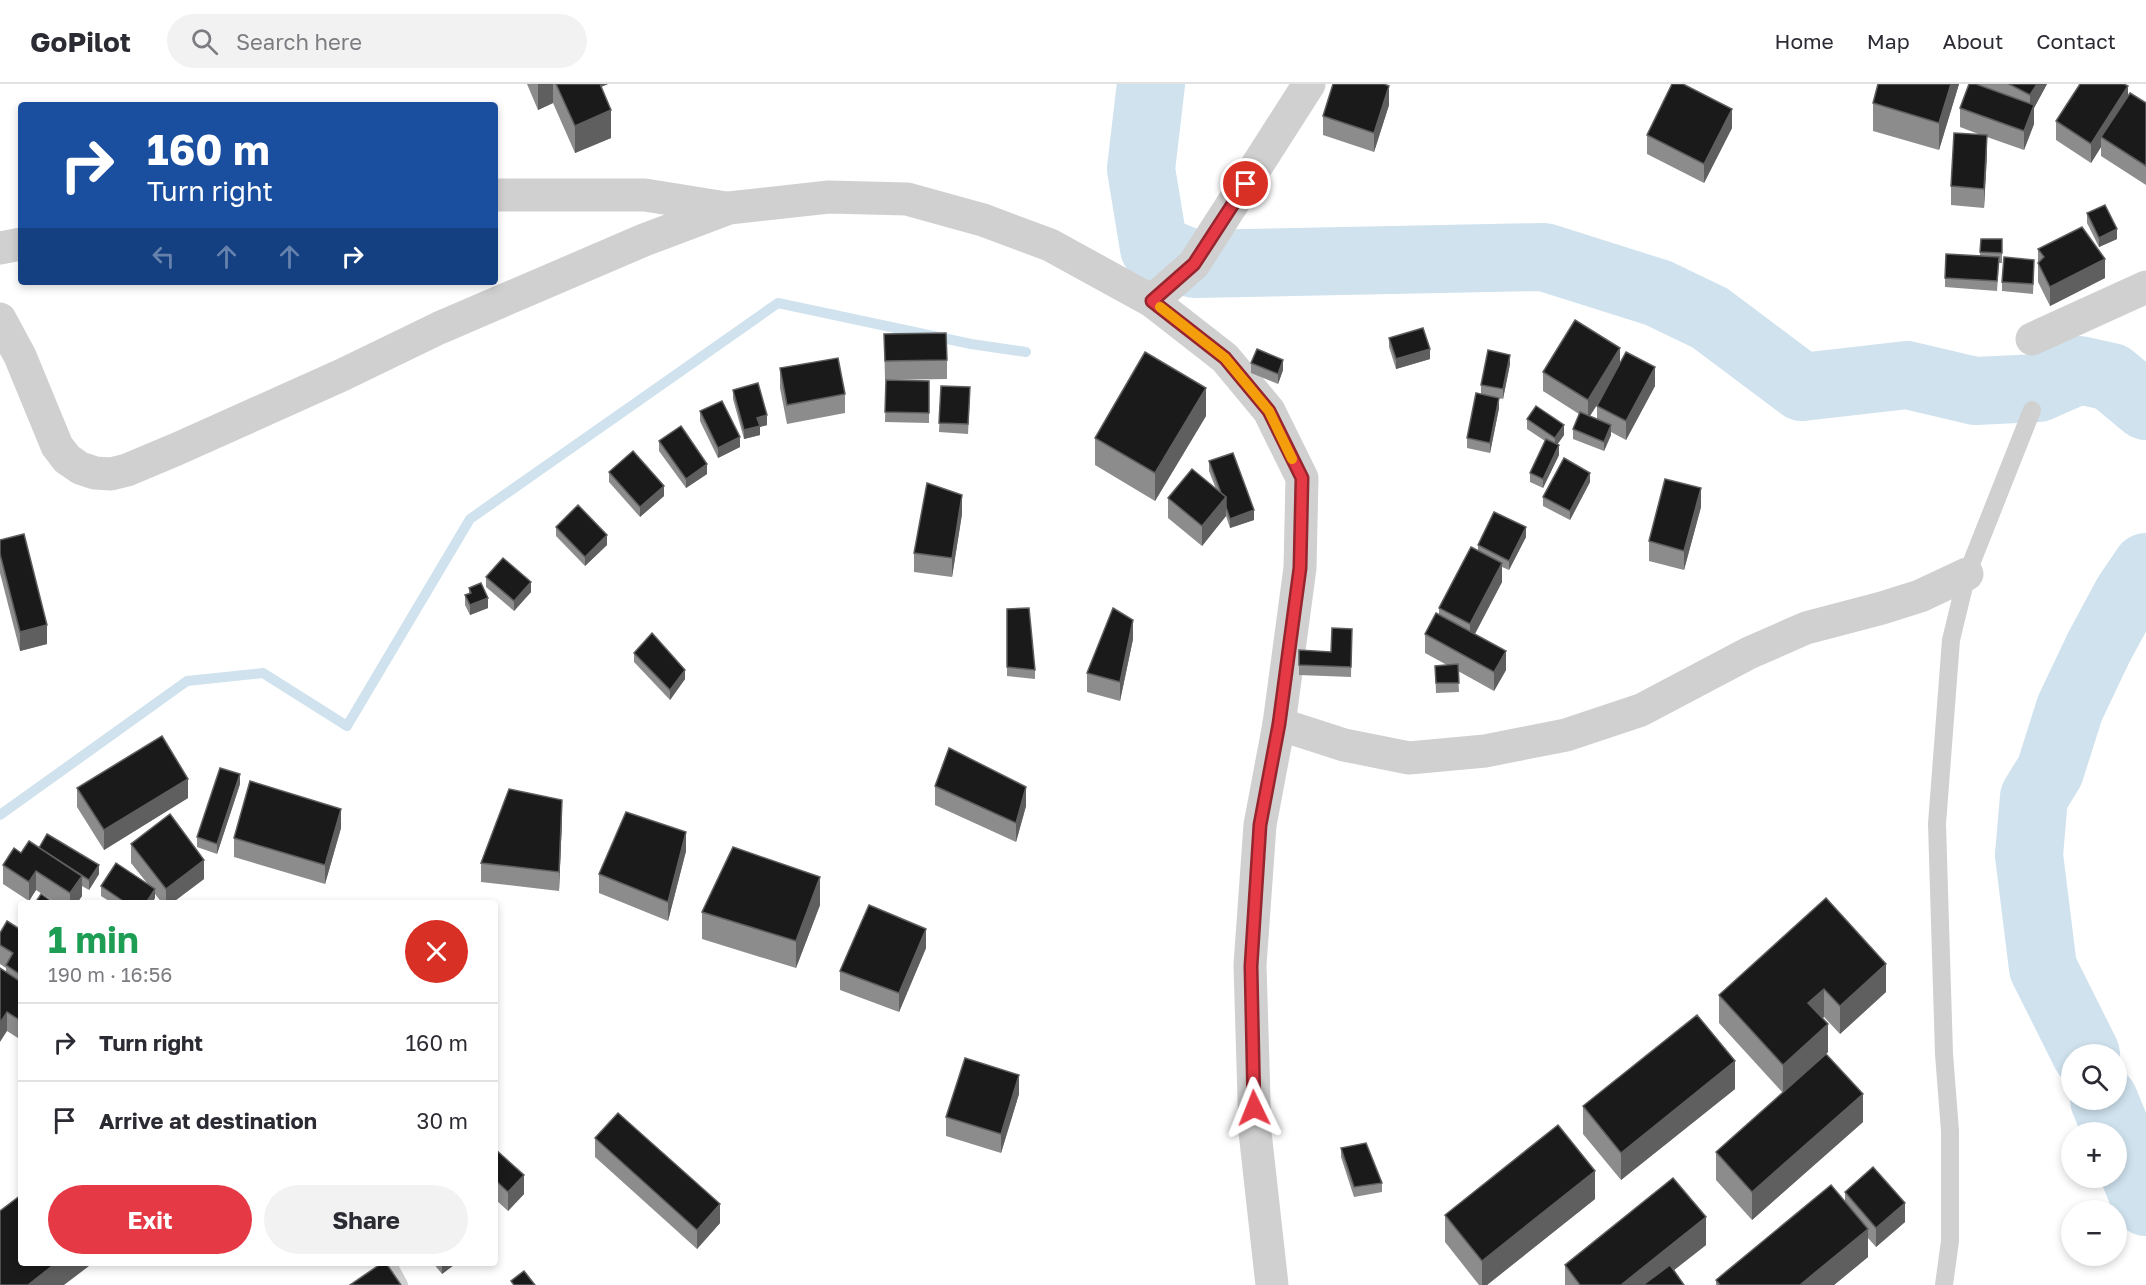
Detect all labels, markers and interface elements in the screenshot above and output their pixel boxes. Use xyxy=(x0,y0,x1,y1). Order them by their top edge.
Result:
search box xyxy=(167,14,587,68)
text: GoPilot xyxy=(30,25,131,58)
icon: search xyxy=(188,25,221,58)
text: Search here xyxy=(236,28,362,55)
text: Home xyxy=(1774,28,1834,54)
text: Map xyxy=(1867,28,1910,54)
text: About xyxy=(1943,28,2003,54)
text: Contact xyxy=(2036,28,2116,54)
text: 160 m xyxy=(147,124,270,174)
icon: right xyxy=(48,126,126,204)
pin xyxy=(1220,158,1271,209)
icon: arrive xyxy=(1229,167,1262,200)
text: Turn right xyxy=(147,175,273,207)
icon: left xyxy=(147,240,180,273)
icon: ahead xyxy=(210,240,243,273)
icon: ahead xyxy=(273,240,306,273)
icon: right xyxy=(336,240,369,273)
text: 1 min xyxy=(48,918,139,961)
button: close xyxy=(405,920,468,983)
text: 190 m · 16:56 xyxy=(48,962,172,986)
icon: right xyxy=(48,1026,81,1059)
text: Turn right xyxy=(99,1029,203,1056)
text: 160 m xyxy=(405,1029,468,1056)
map controls xyxy=(2061,1044,2127,1266)
button: search xyxy=(2061,1044,2127,1110)
position arrow xyxy=(1222,1076,1286,1140)
icon: arrive xyxy=(48,1104,81,1137)
text: Arrive at destination xyxy=(99,1107,317,1134)
text: 30 m xyxy=(417,1107,468,1134)
button: + xyxy=(2061,1122,2127,1188)
button: Exit xyxy=(48,1185,252,1254)
button: Share xyxy=(264,1185,468,1254)
button: − xyxy=(2061,1200,2127,1266)

